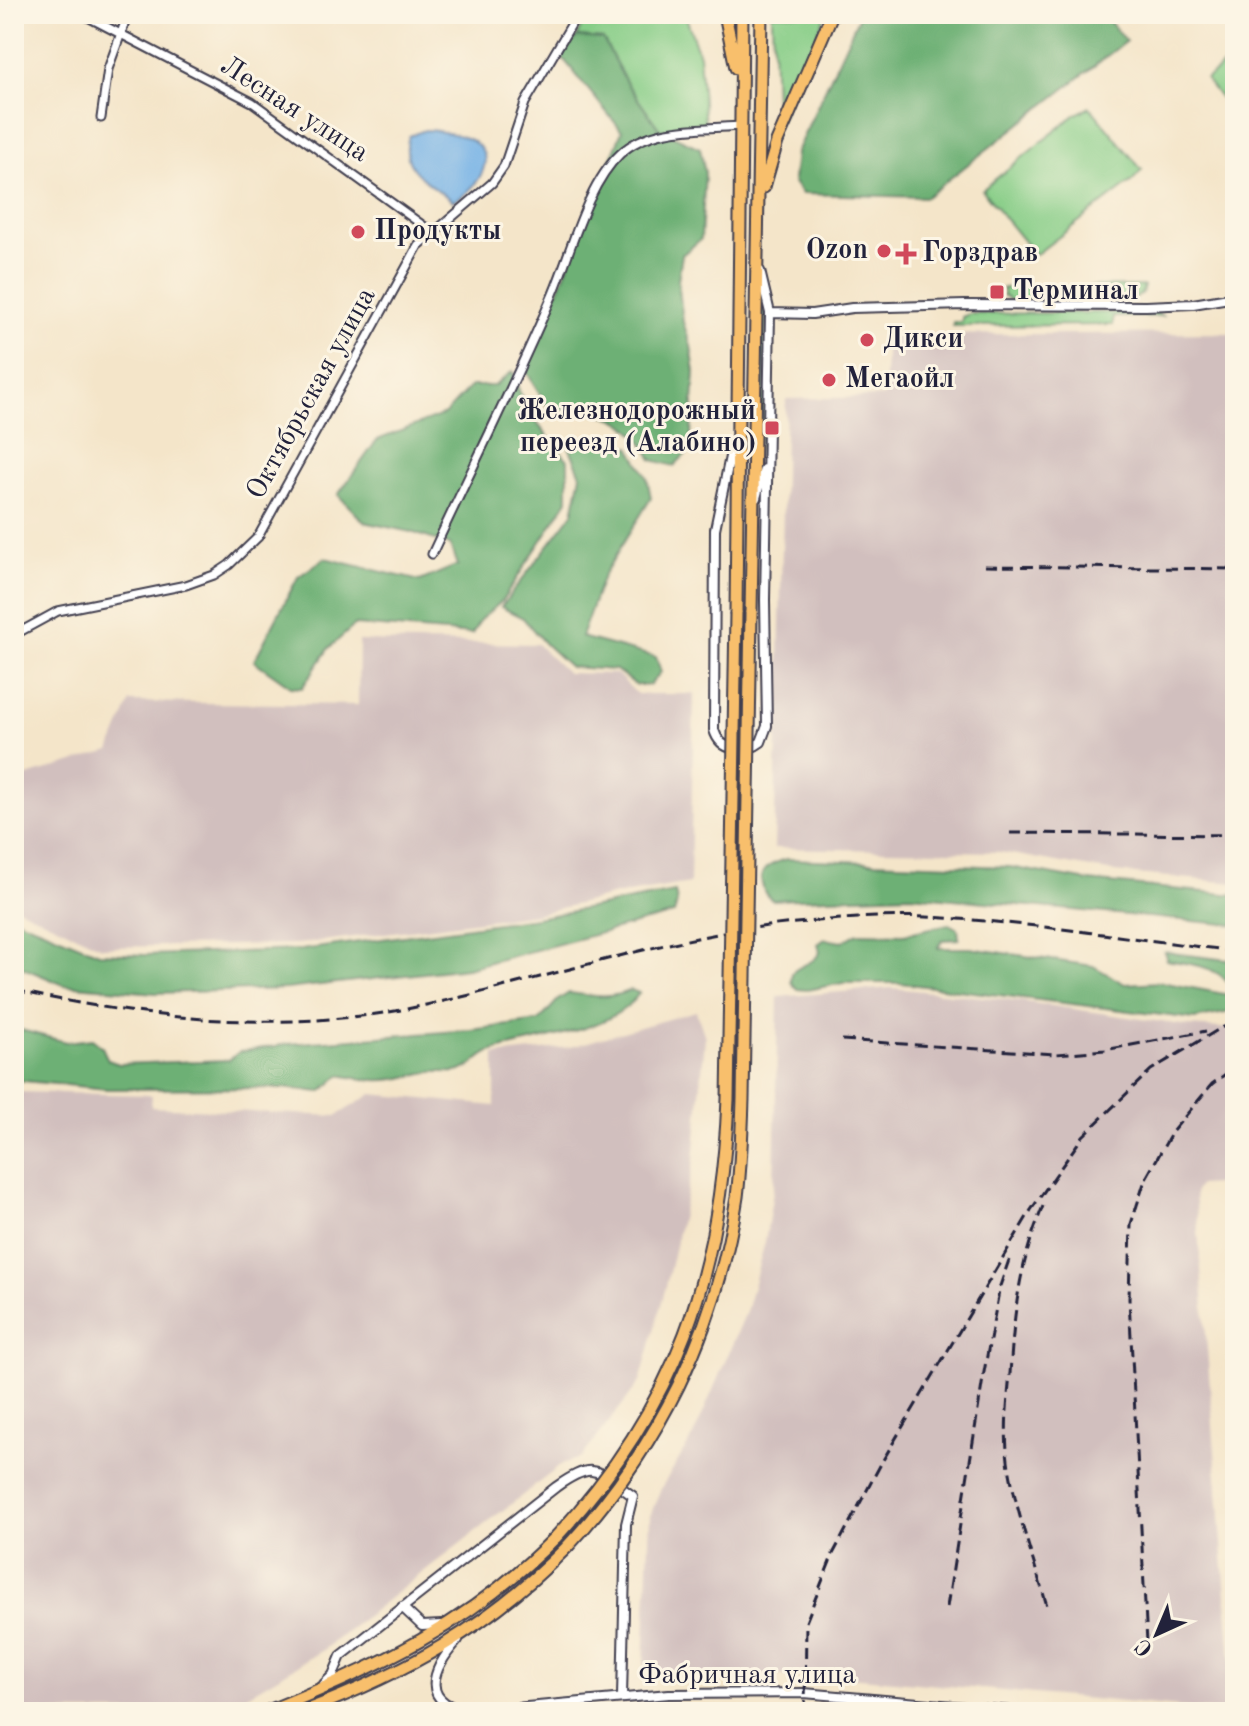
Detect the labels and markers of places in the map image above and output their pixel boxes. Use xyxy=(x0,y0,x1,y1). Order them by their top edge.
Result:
place label: Продукты xyxy=(374,218,502,246)
marker: Продукты xyxy=(349,223,367,241)
place label: Ozon xyxy=(806,237,868,265)
place label: Горздрав xyxy=(922,240,1038,268)
marker: Ozon xyxy=(875,242,893,260)
marker: Горздрав xyxy=(897,245,915,263)
place label: Терминал xyxy=(1013,278,1139,306)
marker: Терминал xyxy=(988,283,1006,301)
place label: Дикси xyxy=(883,326,964,354)
marker: Дикси xyxy=(858,331,876,349)
place label: Мегаойл xyxy=(845,366,954,394)
marker: Мегаойл xyxy=(820,371,838,389)
place label: Железнодорожный переезд (Алабино) xyxy=(517,397,756,458)
marker: Железнодорожный переезд (Алабино) xyxy=(763,419,781,437)

